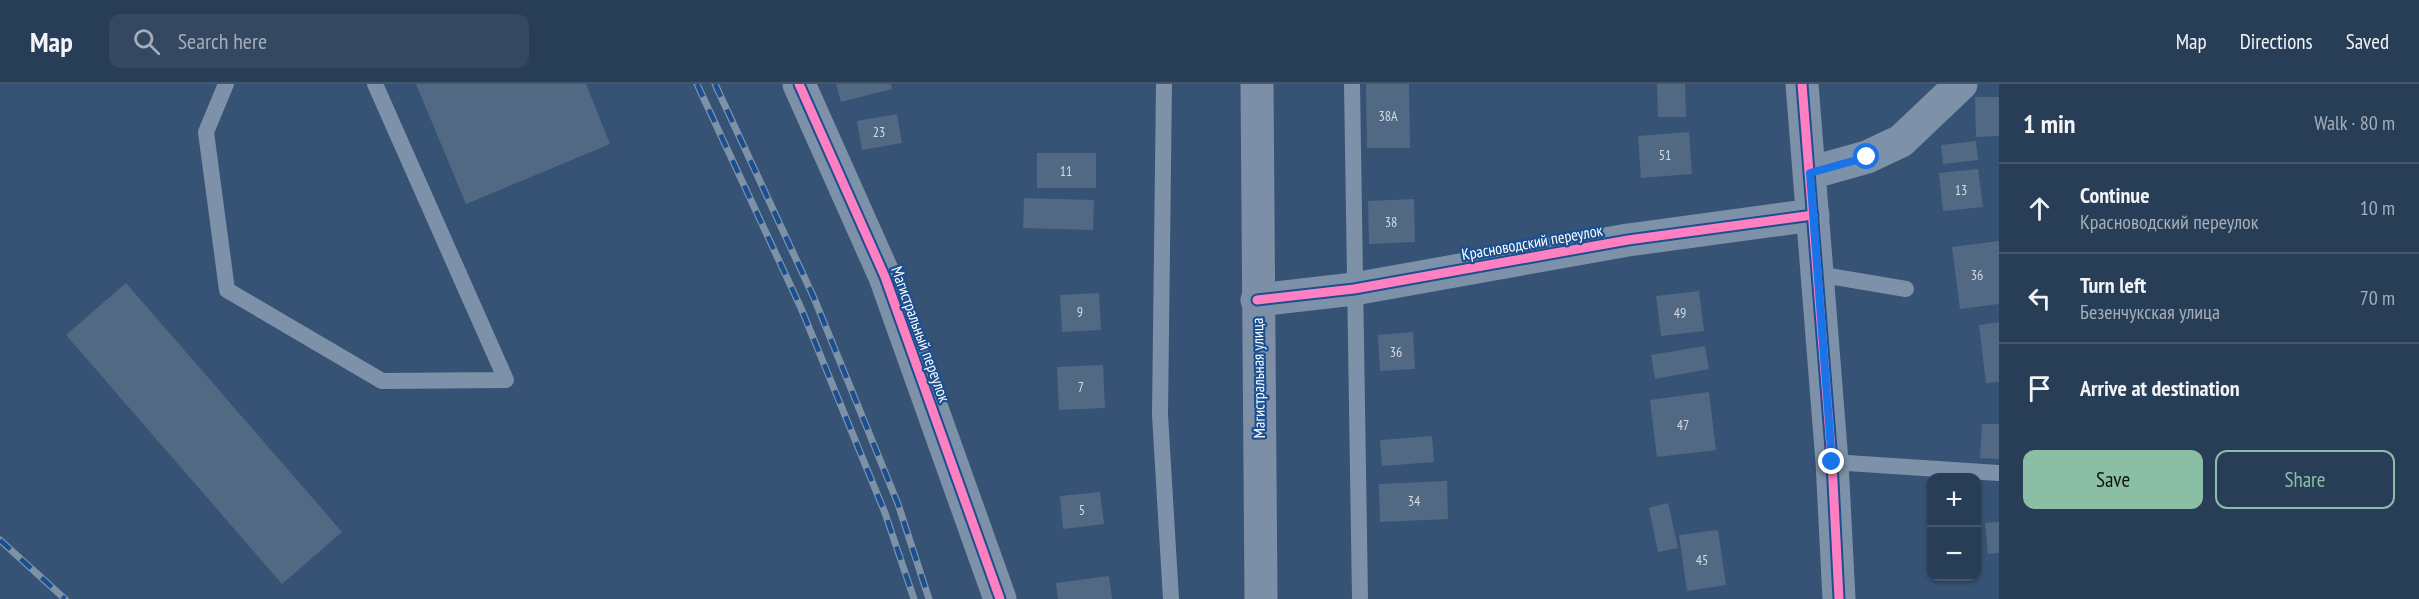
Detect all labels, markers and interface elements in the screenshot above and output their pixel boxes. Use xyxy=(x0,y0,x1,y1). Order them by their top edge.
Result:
search box xyxy=(109,14,529,68)
text: Map xyxy=(30,23,73,60)
icon: search xyxy=(130,25,163,58)
text: Search here xyxy=(178,27,267,55)
text: Map xyxy=(2176,28,2207,55)
text: Directions xyxy=(2240,28,2313,55)
text: Saved xyxy=(2346,28,2389,55)
house number: 38А xyxy=(1378,107,1398,125)
text: 1 min xyxy=(2023,107,2076,140)
text: Walk · 80 m xyxy=(2314,110,2395,136)
house number: 23 xyxy=(873,123,885,141)
route start xyxy=(1853,143,1879,169)
house number: 51 xyxy=(1659,146,1671,164)
house number: 11 xyxy=(1060,162,1072,180)
house number: 13 xyxy=(1955,181,1967,199)
text: Continue xyxy=(2080,181,2150,209)
icon: ahead xyxy=(2023,192,2056,225)
text: 10 m xyxy=(2360,195,2395,221)
text: Красноводский переулок xyxy=(2080,209,2258,235)
house number: 38 xyxy=(1385,213,1397,231)
street label: Красноводский переулок xyxy=(1460,220,1605,264)
street label: Магистральный переулок xyxy=(887,263,955,405)
house number: 36 xyxy=(1971,266,1983,284)
text: Turn left xyxy=(2080,271,2146,299)
icon: left xyxy=(2023,282,2056,315)
text: 70 m xyxy=(2360,285,2395,311)
text: Безенчукская улица xyxy=(2080,299,2220,325)
house number: 9 xyxy=(1077,303,1083,321)
house number: 49 xyxy=(1674,304,1686,322)
street label: Магистральная улица xyxy=(1247,318,1269,438)
house number: 36 xyxy=(1390,343,1402,361)
icon: arrive xyxy=(2023,372,2056,405)
text: Arrive at destination xyxy=(2080,374,2240,402)
house number: 7 xyxy=(1078,378,1084,396)
house number: 47 xyxy=(1677,416,1689,434)
route end xyxy=(1818,448,1844,474)
button: Save xyxy=(2023,450,2203,509)
button: Share xyxy=(2215,450,2395,509)
map controls xyxy=(1927,473,1981,581)
button: + xyxy=(1927,473,1981,527)
house number: 34 xyxy=(1408,492,1421,510)
house number: 5 xyxy=(1079,501,1085,519)
button: − xyxy=(1927,527,1981,581)
house number: 45 xyxy=(1696,551,1708,569)

